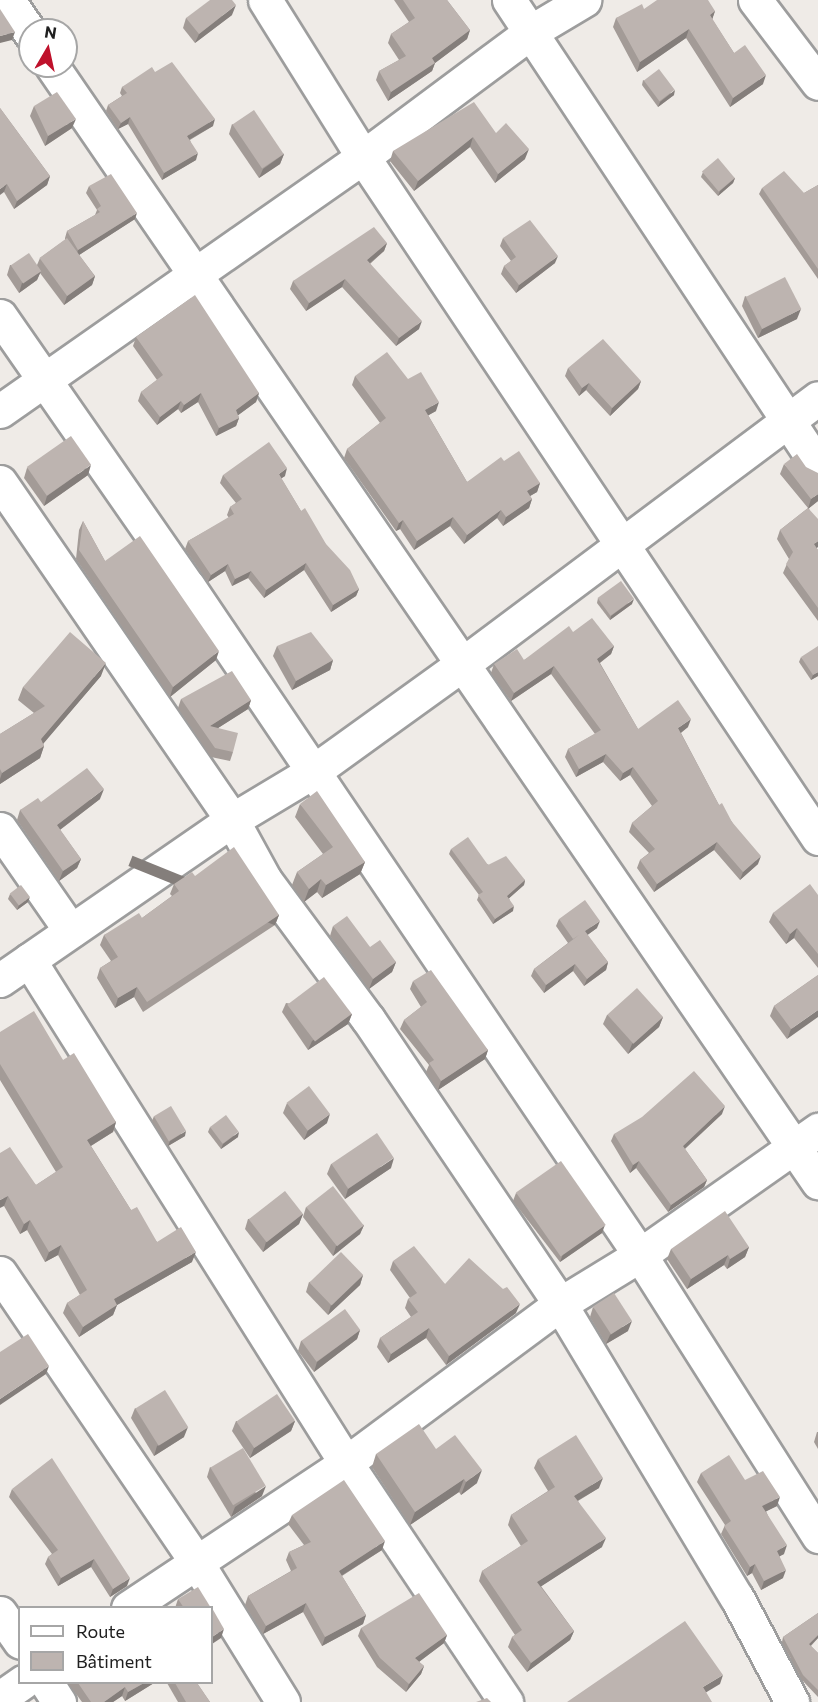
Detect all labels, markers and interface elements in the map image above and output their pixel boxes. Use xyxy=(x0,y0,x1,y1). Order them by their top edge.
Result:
north arrow xyxy=(18,18,78,78)
text: N xyxy=(43,21,58,42)
legend xyxy=(18,1606,213,1684)
text: Route xyxy=(76,1620,125,1642)
text: Bâtiment xyxy=(76,1650,152,1672)

